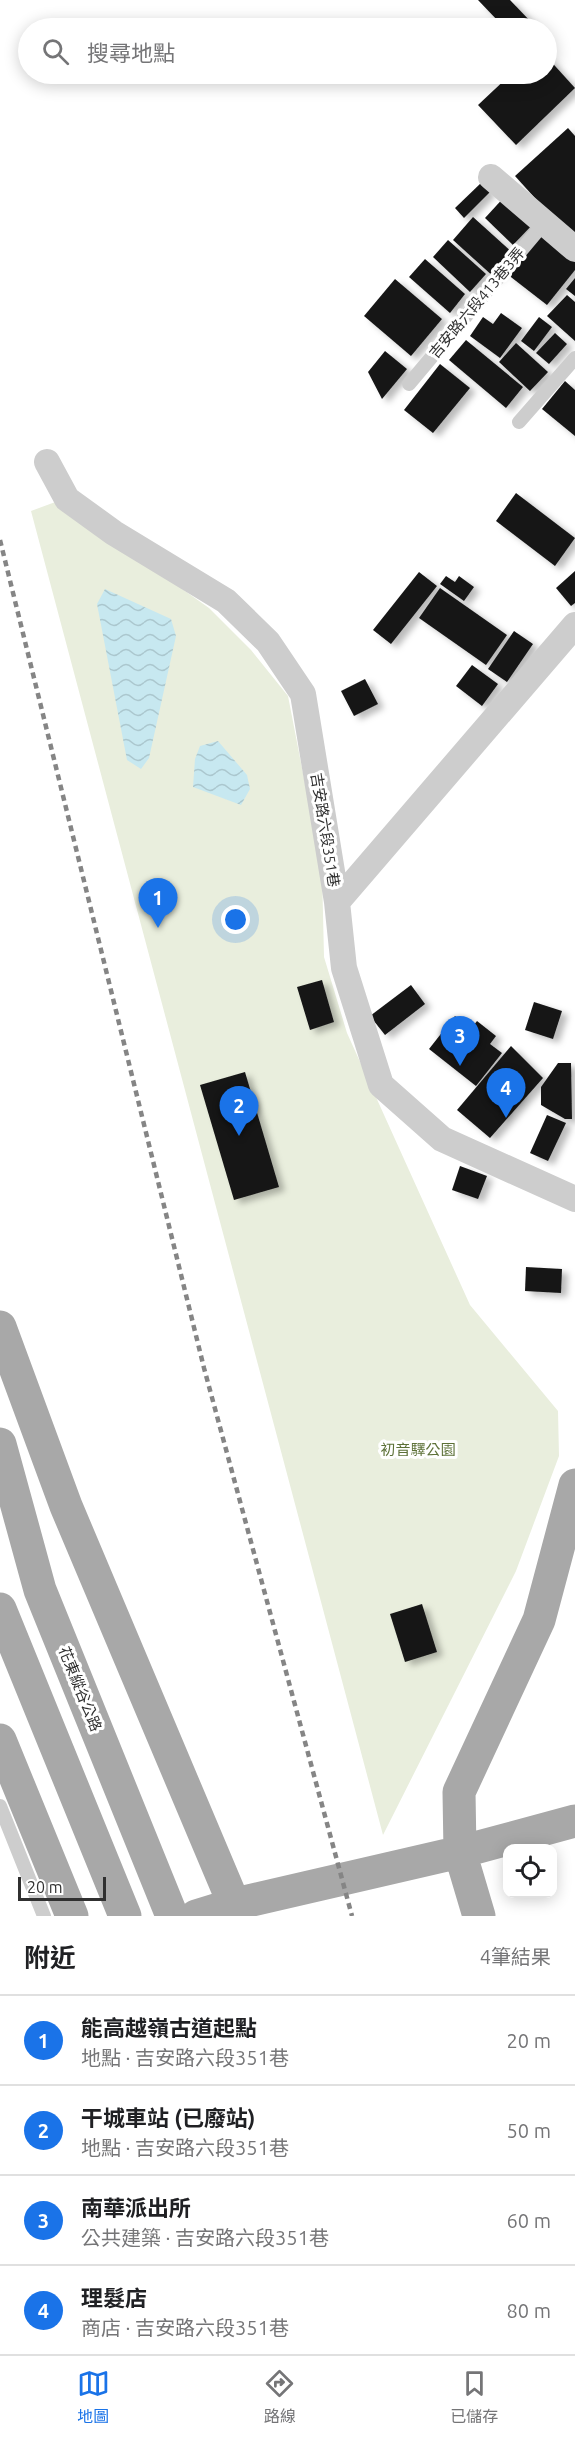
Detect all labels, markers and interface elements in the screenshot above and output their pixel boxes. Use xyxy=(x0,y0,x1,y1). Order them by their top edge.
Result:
search box xyxy=(18,18,557,84)
icon: search xyxy=(39,35,72,68)
text: 搜尋地點 xyxy=(87,40,175,65)
street label: 吉安路六段413巷3弄 xyxy=(425,244,528,361)
street label: 吉安路六段351巷 xyxy=(308,772,343,888)
pin: 1 xyxy=(138,878,178,928)
your location xyxy=(221,905,250,934)
pin: 3 xyxy=(440,1016,480,1066)
pin: 4 xyxy=(486,1068,526,1118)
pin: 2 xyxy=(220,1086,258,1136)
park label: 初音驛公園 xyxy=(380,1441,456,1458)
street label: 花東縱谷公路 xyxy=(56,1644,105,1734)
map controls xyxy=(503,1844,557,1898)
button: locate xyxy=(503,1844,557,1898)
scale bar xyxy=(18,1874,106,1902)
text: 20 m xyxy=(27,1878,63,1896)
text: 附近 xyxy=(24,1943,76,1972)
text: 4筆結果 xyxy=(480,1945,551,1968)
text: 能高越嶺古道起點 xyxy=(81,2015,257,2040)
text: 1 xyxy=(38,2029,49,2052)
text: 20 m xyxy=(507,2029,551,2052)
text: 地點 · 吉安路六段351巷 xyxy=(81,2046,289,2069)
text: 干城車站 (已廢站) xyxy=(81,2105,255,2130)
text: 2 xyxy=(38,2119,49,2142)
text: 50 m xyxy=(507,2119,551,2142)
text: 地點 · 吉安路六段351巷 xyxy=(81,2136,289,2159)
text: 南華派出所 xyxy=(81,2195,191,2220)
text: 3 xyxy=(38,2209,49,2232)
text: 60 m xyxy=(507,2209,551,2232)
text: 公共建築 · 吉安路六段351巷 xyxy=(81,2226,329,2249)
text: 理髮店 xyxy=(81,2285,147,2310)
text: 4 xyxy=(38,2299,49,2322)
text: 80 m xyxy=(507,2299,551,2322)
text: 商店 · 吉安路六段351巷 xyxy=(81,2316,289,2339)
tab: 地圖 xyxy=(77,2367,110,2427)
tab: 路線 xyxy=(263,2367,296,2427)
tab: 已儲存 xyxy=(450,2367,498,2427)

